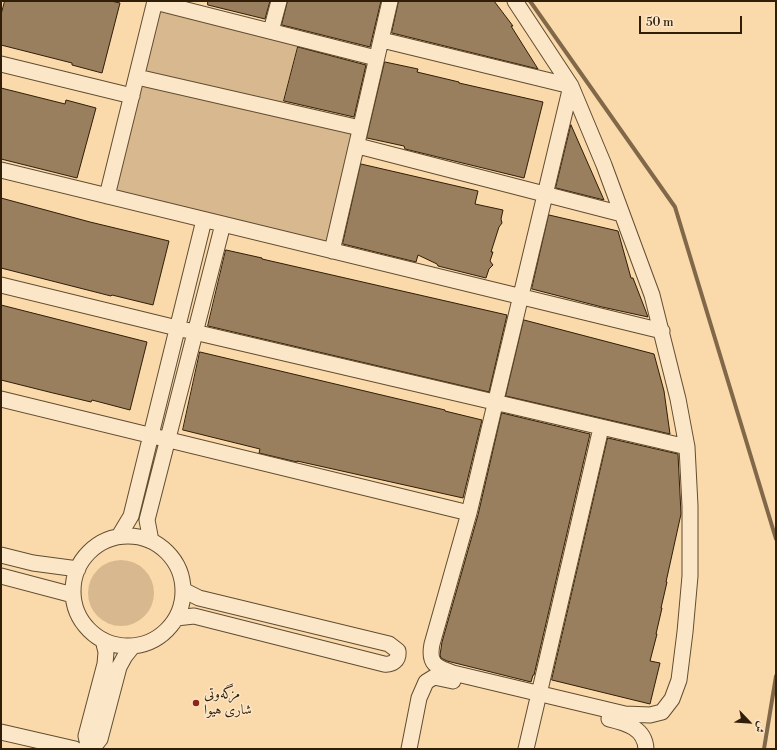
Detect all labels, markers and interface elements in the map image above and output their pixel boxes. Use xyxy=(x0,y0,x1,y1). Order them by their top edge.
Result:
scale bar xyxy=(641,8,744,34)
text: 50 m xyxy=(646,15,674,30)
place label: مزگەوتی شاری هیوا xyxy=(204,687,252,720)
marker: مزگەوتی شاری هیوا xyxy=(191,698,201,708)
north arrow xyxy=(729,702,769,742)
text: ش xyxy=(751,719,769,735)

